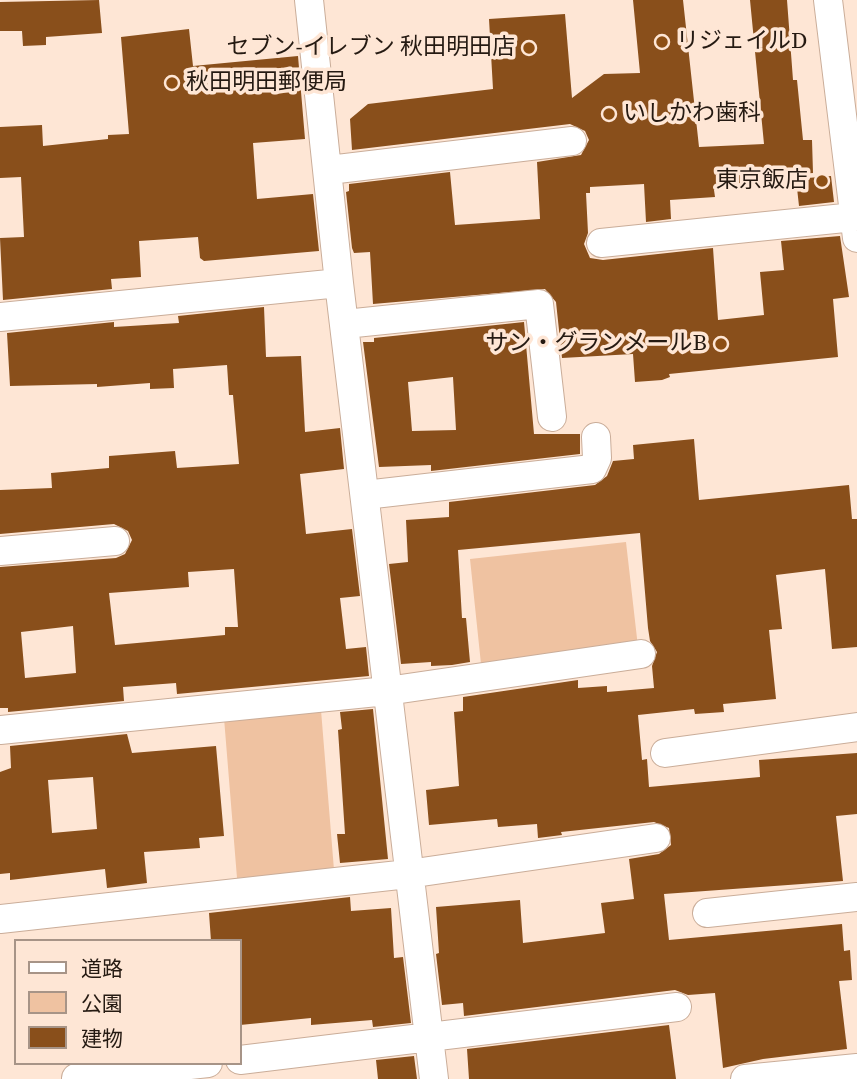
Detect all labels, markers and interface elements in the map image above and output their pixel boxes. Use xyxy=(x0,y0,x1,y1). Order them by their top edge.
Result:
place label: リジェイルD xyxy=(676,28,807,56)
place label: セブン-イレブン 秋田明田店 xyxy=(226,34,515,62)
marker: リジェイルD xyxy=(654,34,670,50)
marker: セブン-イレブン 秋田明田店 xyxy=(521,40,537,56)
place label: 秋田明田郵便局 xyxy=(186,69,347,97)
marker: 秋田明田郵便局 xyxy=(164,75,180,91)
place label: いしかわ歯科 xyxy=(623,100,761,128)
marker: いしかわ歯科 xyxy=(601,106,617,122)
place label: 東京飯店 xyxy=(716,167,808,195)
marker: 東京飯店 xyxy=(814,173,830,189)
place label: サン・グランメールB xyxy=(486,330,707,358)
marker: サン・グランメールB xyxy=(713,336,729,352)
legend xyxy=(14,939,242,1065)
text: 道路 xyxy=(81,954,123,983)
text: 公園 xyxy=(81,989,123,1018)
text: 建物 xyxy=(81,1024,123,1053)

